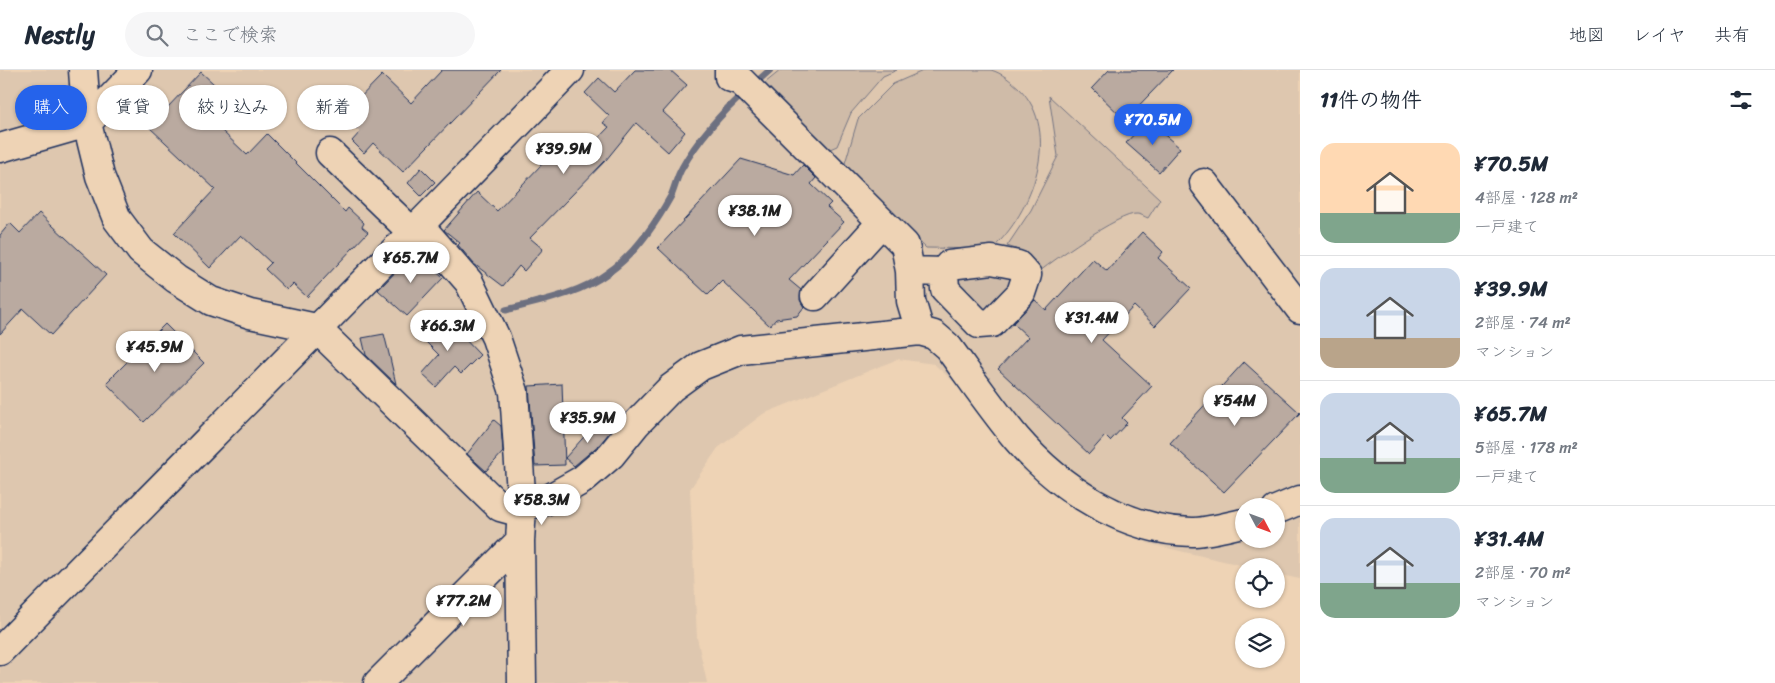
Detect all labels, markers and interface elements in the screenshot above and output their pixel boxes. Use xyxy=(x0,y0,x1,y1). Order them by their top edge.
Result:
search box xyxy=(125,12,475,57)
text: Nestly xyxy=(25,14,95,56)
text: ここで検索 xyxy=(183,18,278,51)
text: 地図 xyxy=(1569,19,1605,51)
text: レイヤ xyxy=(1633,19,1686,51)
text: 共有 xyxy=(1714,19,1750,51)
icon: search xyxy=(143,21,171,49)
text: 11件の物件 xyxy=(1320,81,1422,119)
chip: 購入 xyxy=(15,85,87,130)
chip: 賃貸 xyxy=(97,85,169,130)
chip: 絞り込み xyxy=(179,85,287,130)
chip: 新着 xyxy=(297,85,369,130)
icon: filters xyxy=(1727,86,1755,114)
pin: ¥70.5M xyxy=(1112,104,1194,146)
text: ¥70.5M xyxy=(1125,105,1181,134)
pin: ¥39.9M xyxy=(523,132,605,175)
text: ¥39.9M xyxy=(536,134,592,163)
text: ¥70.5M xyxy=(1475,145,1548,183)
icon: home xyxy=(1360,163,1420,223)
text: 4部屋 · 128 m² xyxy=(1475,183,1578,212)
pin: ¥38.1M xyxy=(714,194,796,237)
text: ¥38.1M xyxy=(729,196,781,225)
text: 一戸建て xyxy=(1475,212,1539,241)
pin: ¥65.7M xyxy=(370,242,452,284)
text: ¥65.7M xyxy=(384,243,438,272)
text: ¥39.9M xyxy=(1475,270,1547,308)
icon: home xyxy=(1360,288,1420,348)
pin: ¥31.4M xyxy=(1051,302,1133,344)
text: ¥31.4M xyxy=(1066,303,1118,332)
text: 2部屋 · 74 m² xyxy=(1475,308,1571,337)
pin: ¥66.3M xyxy=(407,310,489,352)
text: ¥66.3M xyxy=(421,311,475,340)
pin: ¥45.9M xyxy=(114,330,196,373)
text: ¥45.9M xyxy=(127,332,183,361)
text: マンション xyxy=(1475,337,1554,366)
pin: ¥54M xyxy=(1205,384,1265,427)
text: ¥54M xyxy=(1214,386,1256,415)
text: ¥65.7M xyxy=(1475,395,1547,433)
pin: ¥35.9M xyxy=(547,402,629,444)
text: ¥35.9M xyxy=(560,403,616,432)
icon: home xyxy=(1360,413,1420,473)
text: 5部屋 · 178 m² xyxy=(1475,433,1578,462)
text: 一戸建て xyxy=(1475,462,1539,491)
pin: ¥58.3M xyxy=(501,484,583,526)
text: ¥58.3M xyxy=(515,485,569,514)
north arrow xyxy=(1235,498,1285,548)
map controls xyxy=(1235,498,1285,668)
text: ¥31.4M xyxy=(1475,520,1544,558)
icon: home xyxy=(1360,538,1420,598)
button: locate xyxy=(1235,558,1285,608)
text: 2部屋 · 70 m² xyxy=(1475,558,1571,587)
pin: ¥77.2M xyxy=(423,584,505,627)
text: ¥77.2M xyxy=(437,586,491,615)
text: マンション xyxy=(1475,587,1554,616)
button: layers xyxy=(1235,618,1285,668)

